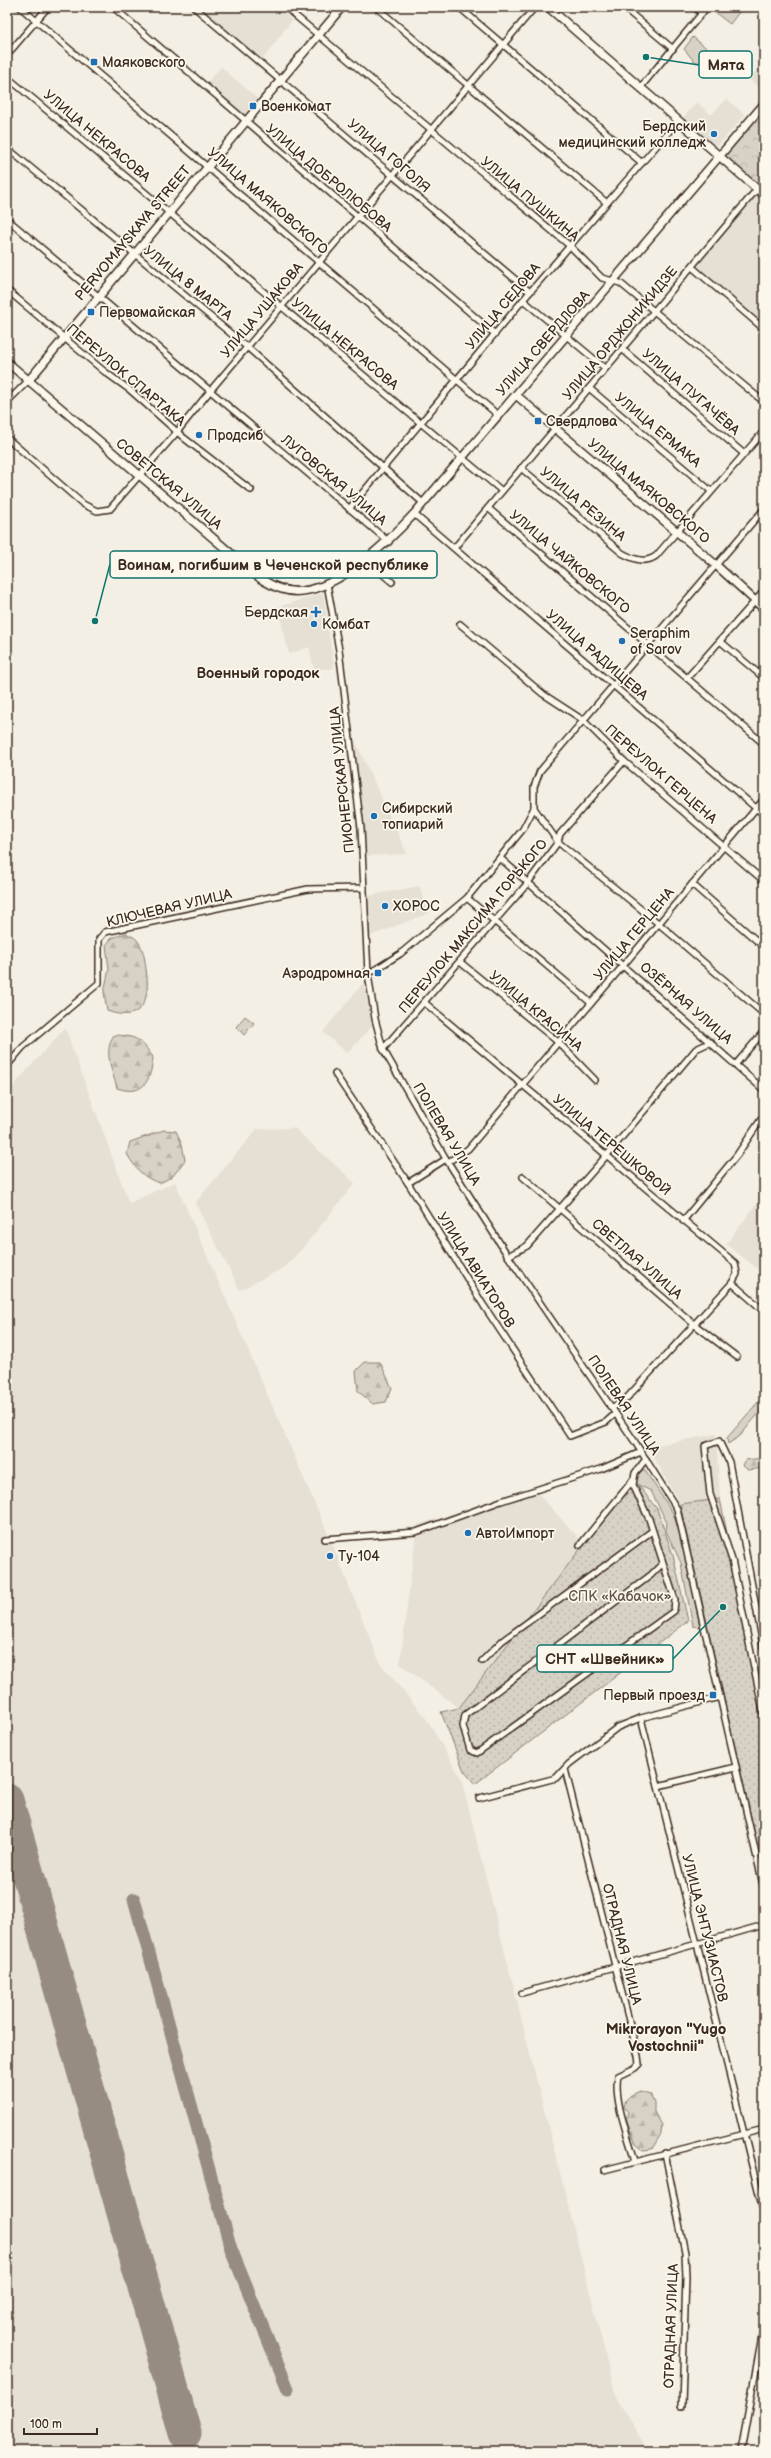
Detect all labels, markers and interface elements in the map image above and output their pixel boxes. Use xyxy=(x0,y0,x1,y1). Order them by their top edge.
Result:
callout: Мята xyxy=(699,51,752,78)
place label: Маяковского xyxy=(102,54,185,71)
text: Мята xyxy=(708,56,745,75)
marker: Маяковского xyxy=(89,57,99,67)
street label: УЛИЦА НЕКРАСОВА xyxy=(40,86,154,186)
place label: Военкомат xyxy=(261,98,332,115)
marker: Военкомат xyxy=(248,101,258,111)
street label: УЛИЦА ГОГОЛЯ xyxy=(344,115,434,197)
place label: Бердский медицинский колледж xyxy=(558,118,706,151)
street label: УЛИЦА ДОБРОЛЮБОВА xyxy=(263,120,396,236)
marker: Бердский медицинский колледж xyxy=(709,129,719,139)
street label: УЛИЦА МАЯКОВСКОГО xyxy=(204,144,332,258)
street label: УЛИЦА ПУШКИНА xyxy=(477,153,583,245)
street label: PERVOMAYSKAYA STREET xyxy=(71,161,195,304)
street label: УЛИЦА 8 МАРТА xyxy=(140,242,236,324)
street label: УЛИЦА УШАКОВА xyxy=(217,259,307,361)
street label: УЛИЦА СЕДОВА xyxy=(462,259,544,353)
street label: УЛИЦА ОРДЖОНИКИДЗЕ xyxy=(559,263,681,403)
street label: УЛИЦА СВЕРДЛОВА xyxy=(493,286,594,399)
street label: УЛИЦА НЕКРАСОВА xyxy=(288,294,402,394)
place label: Первомайская xyxy=(99,304,196,321)
marker: Первомайская xyxy=(86,307,96,317)
street label: ПЕРЕУЛОК СПАРТАКА xyxy=(63,320,189,430)
street label: УЛИЦА ПУГАЧЁВА xyxy=(639,344,744,439)
street label: УЛИЦА ЕРМАКА xyxy=(612,389,705,471)
place label: Свердлова xyxy=(546,413,618,430)
marker: Свердлова xyxy=(533,416,543,426)
place label: Продсиб xyxy=(207,427,263,444)
marker: Продсиб xyxy=(194,430,204,440)
street label: ЛУГОВСКАЯ УЛИЦА xyxy=(277,430,390,529)
street label: СОВЕТСКАЯ УЛИЦА xyxy=(113,435,226,534)
street label: УЛИЦА МАЯКОВСКОГО xyxy=(584,435,714,547)
street label: УЛИЦА РЕЗИНА xyxy=(537,463,630,545)
street label: УЛИЦА ЧАЙКОВСКОГО xyxy=(506,506,634,618)
callout: Воинам, погибшим в Чеченской республике xyxy=(110,551,437,578)
text: Воинам, погибшим в Чеченской республике xyxy=(117,556,429,575)
place label: Бердская xyxy=(244,604,308,621)
street label: УЛИЦА РАДИЩЕВА xyxy=(543,606,652,704)
marker: Бердская xyxy=(311,607,321,617)
place label: Комбат xyxy=(322,616,371,633)
marker: Комбат xyxy=(309,619,319,629)
place label: Seraphim of Sarov xyxy=(630,625,690,658)
marker: Seraphim of Sarov xyxy=(617,636,627,646)
district label: Военный городок xyxy=(197,664,320,683)
street label: ПИОНЕРСКАЯ УЛИЦА xyxy=(326,705,358,854)
street label: ПЕРЕУЛОК ГЕРЦЕНА xyxy=(602,721,721,828)
place label: Сибирский топиарий xyxy=(382,800,453,833)
marker: Сибирский топиарий xyxy=(369,811,379,821)
street label: ПЕРЕУЛОК МАКСИМА ГОРЬКОГО xyxy=(395,835,551,1017)
street label: УЛИЦА ГЕРЦЕНА xyxy=(590,884,678,984)
street label: КЛЮЧЕВАЯ УЛИЦА xyxy=(105,885,234,931)
place label: ХОРОС xyxy=(393,898,440,915)
marker: ХОРОС xyxy=(380,901,390,911)
street label: ОЗЁРНАЯ УЛИЦА xyxy=(636,958,737,1048)
place label: Аэродромная xyxy=(282,965,370,982)
street label: УЛИЦА КРАСИНА xyxy=(486,967,586,1055)
marker: Аэродромная xyxy=(373,968,383,978)
street label: ПОЛЕВАЯ УЛИЦА xyxy=(410,1080,485,1189)
street label: УЛИЦА ТЕРЕШКОВОЙ xyxy=(550,1091,674,1199)
street label: УЛИЦА АВИАТОРОВ xyxy=(434,1209,518,1331)
street label: СВЕТЛАЯ УЛИЦА xyxy=(588,1215,686,1303)
street label: ПОЛЕВАЯ УЛИЦА xyxy=(584,1352,664,1459)
place label: АвтоИмпорт xyxy=(475,1525,555,1542)
marker: АвтоИмпорт xyxy=(463,1528,473,1538)
place label: Ту-104 xyxy=(338,1548,380,1565)
marker: Ту-104 xyxy=(325,1551,335,1561)
park label: СПК «Кабачок» xyxy=(568,1588,672,1605)
callout: СНТ «Швейник» xyxy=(537,1645,673,1672)
text: СНТ «Швейник» xyxy=(545,1650,665,1669)
place label: Первый проезд xyxy=(603,1687,705,1704)
marker: Первый проезд xyxy=(708,1690,718,1700)
street label: УЛИЦА ЭНТУЗИАСТОВ xyxy=(678,1852,732,2004)
street label: ОТРАДНАЯ УЛИЦА xyxy=(599,1881,645,2007)
district label: Mikrorayon "Yugo Vostochnii" xyxy=(606,2020,727,2056)
street label: ОТРАДНАЯ УЛИЦА xyxy=(660,2263,682,2389)
scale bar xyxy=(24,2410,97,2436)
text: 100 m xyxy=(30,2417,62,2432)

